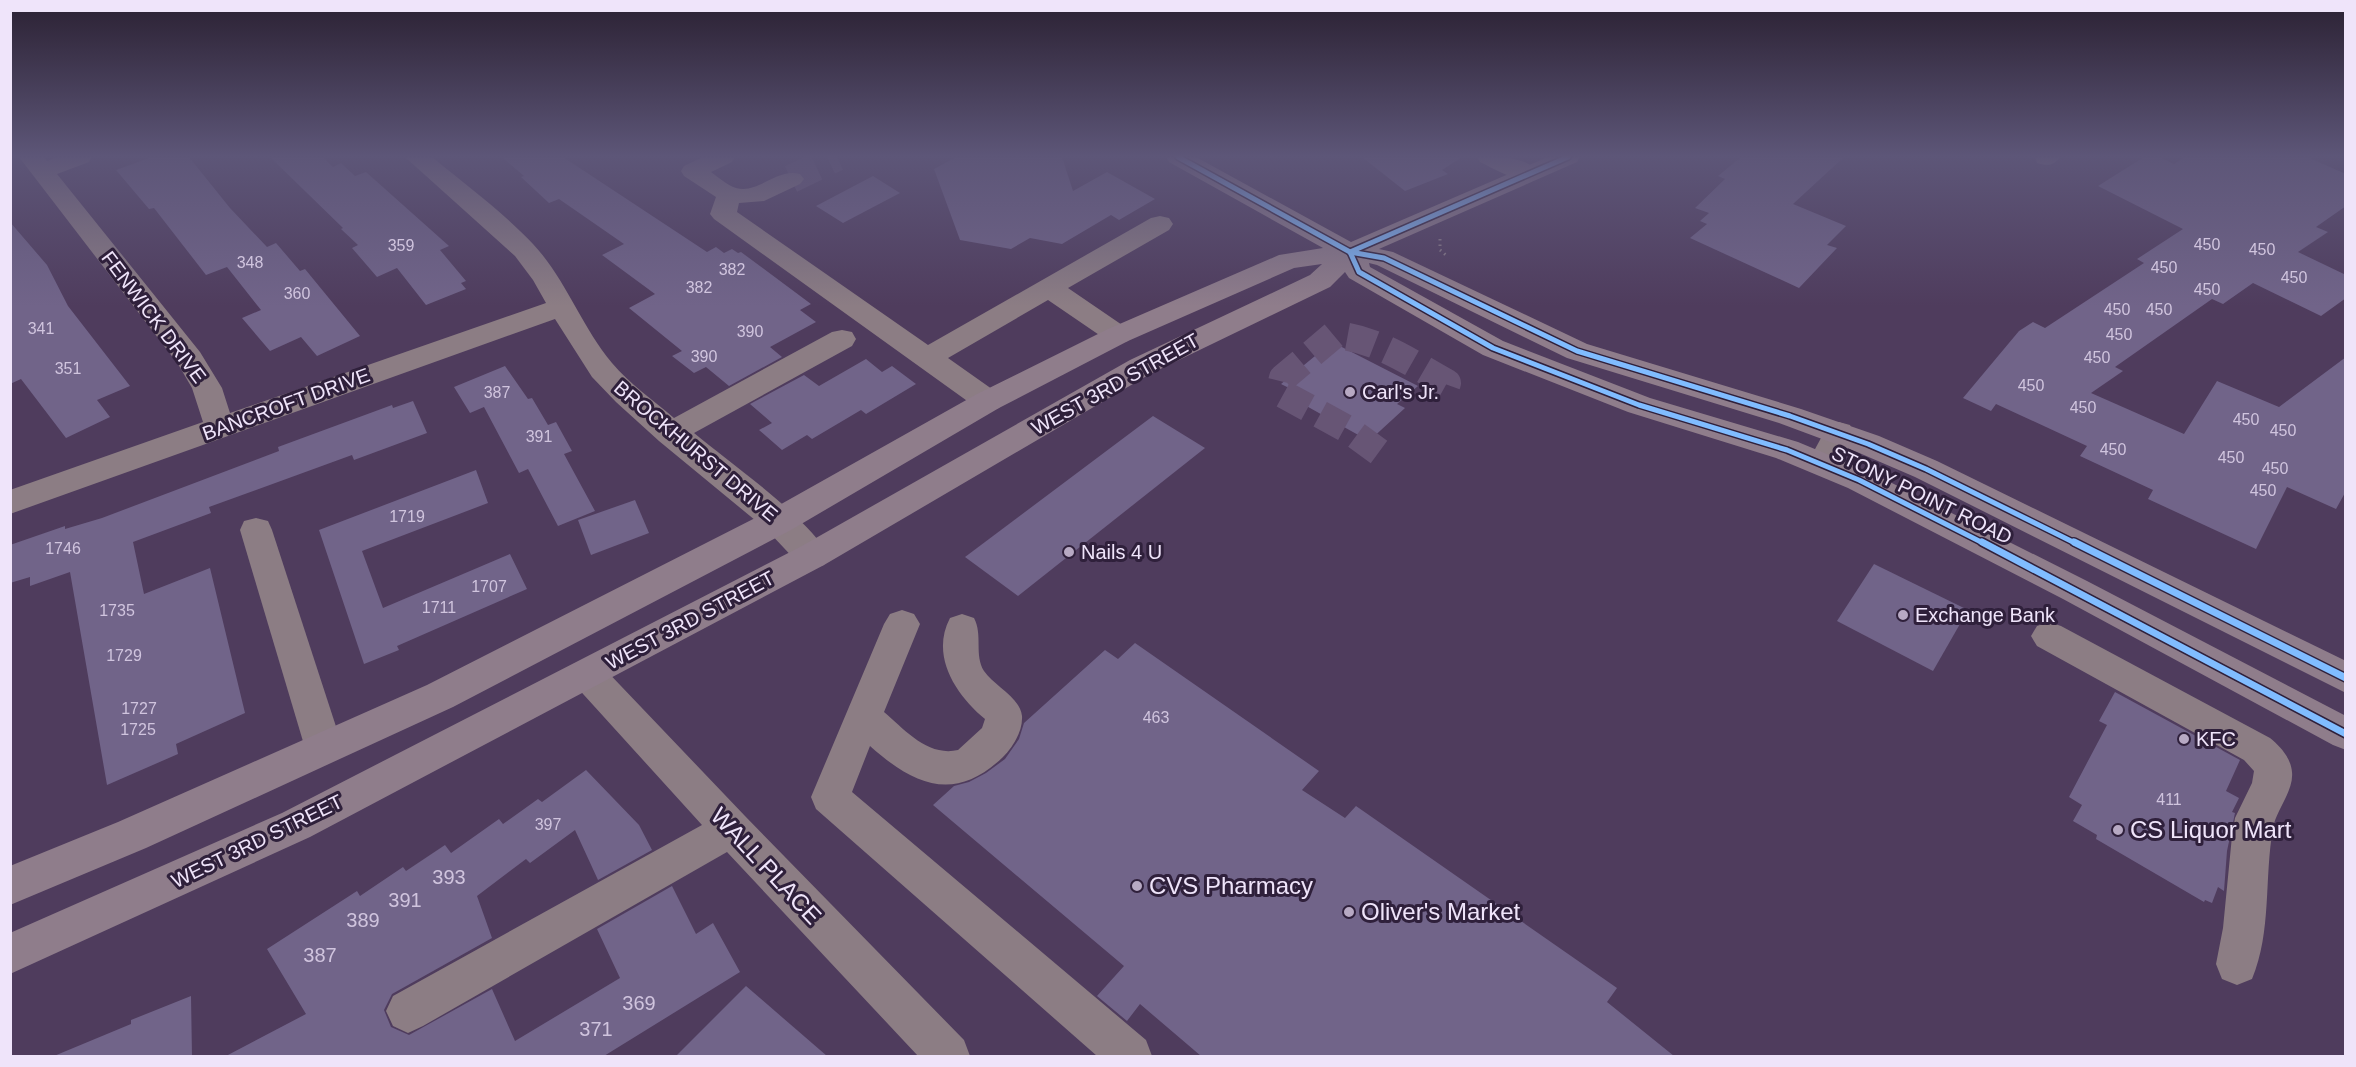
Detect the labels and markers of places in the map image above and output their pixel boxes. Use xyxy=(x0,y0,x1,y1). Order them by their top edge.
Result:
place label: Carl's Jr. xyxy=(1362,381,1439,403)
marker: Carl's Jr. xyxy=(1343,385,1357,399)
place label: Nails 4 U xyxy=(1081,541,1162,563)
marker: Nails 4 U xyxy=(1062,545,1076,559)
place label: Exchange Bank xyxy=(1915,604,2056,626)
marker: Exchange Bank xyxy=(1896,608,1910,622)
place label: KFC xyxy=(2196,728,2236,750)
marker: KFC xyxy=(2177,732,2191,746)
place label: CS Liquor Mart xyxy=(2130,816,2292,843)
marker: CS Liquor Mart xyxy=(2111,823,2125,837)
place label: CVS Pharmacy xyxy=(1149,872,1313,899)
marker: CVS Pharmacy xyxy=(1130,879,1144,893)
place label: Oliver's Market xyxy=(1361,898,1521,925)
marker: Oliver's Market xyxy=(1342,905,1356,919)

